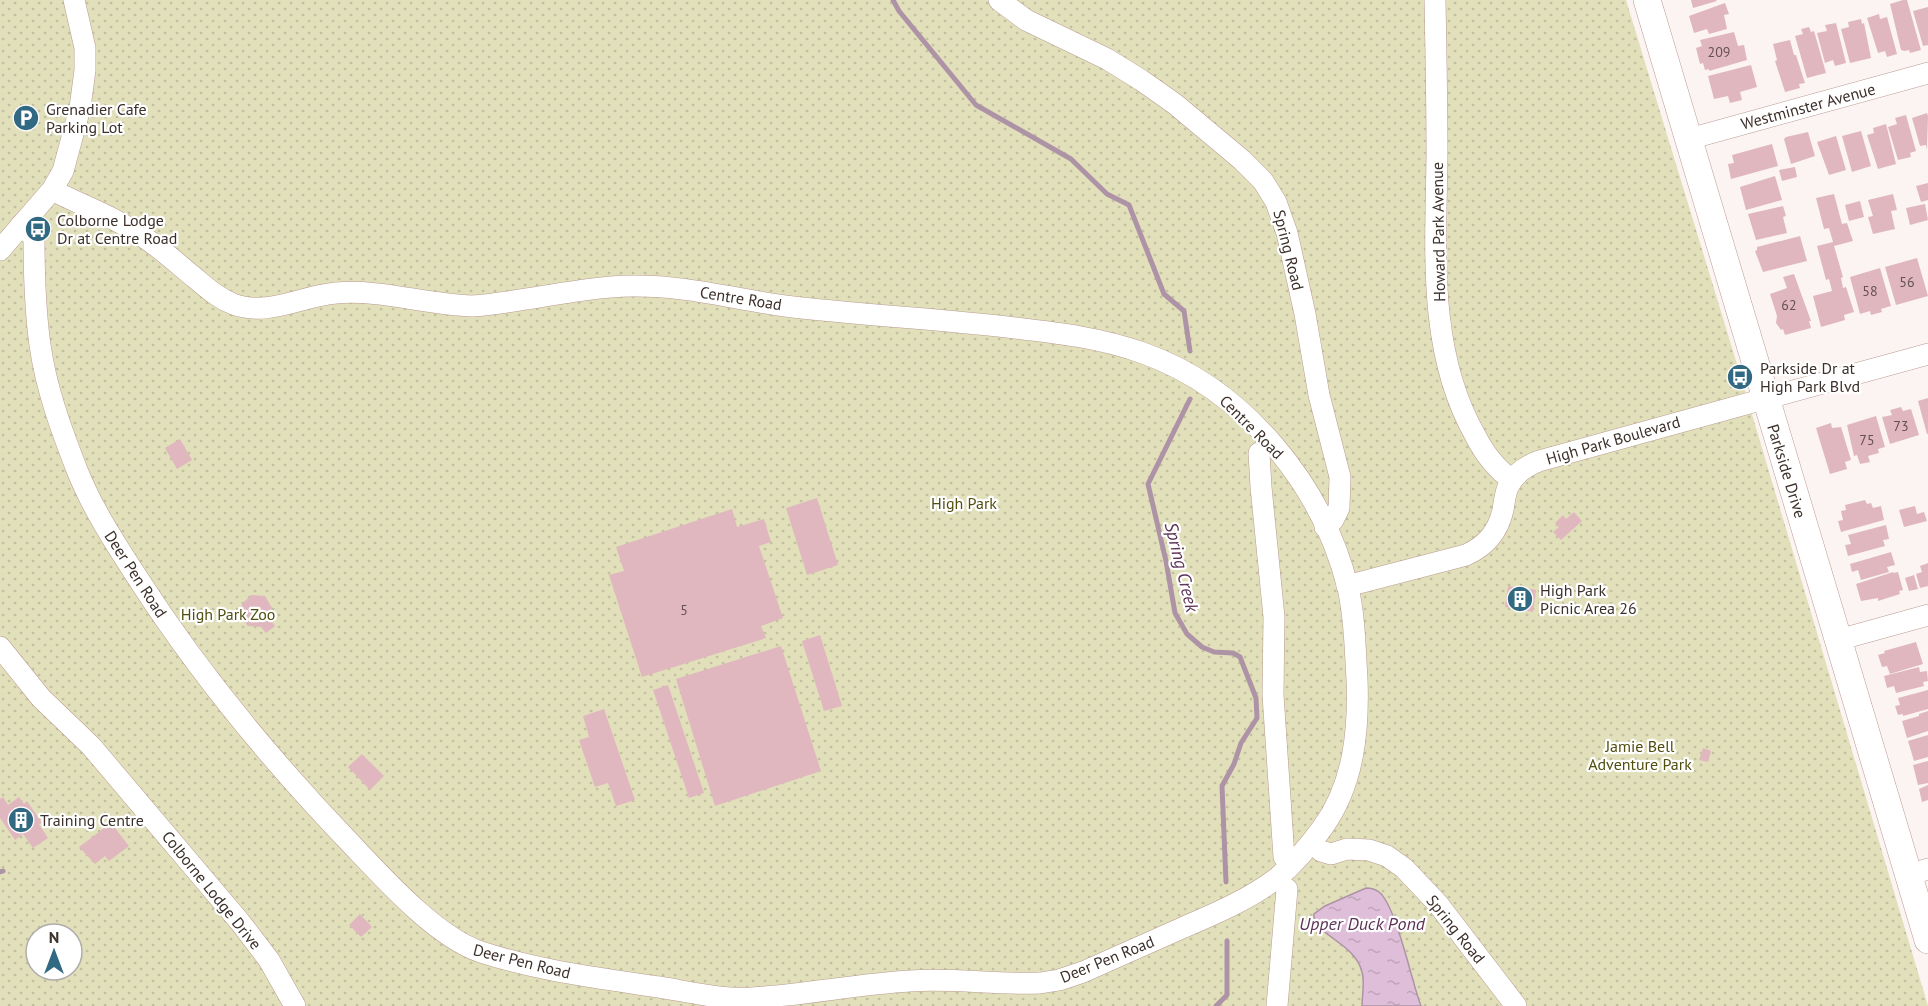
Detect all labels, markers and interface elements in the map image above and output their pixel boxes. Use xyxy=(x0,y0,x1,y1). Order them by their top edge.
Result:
house number: 209 xyxy=(1708,43,1730,61)
street label: Westminster Avenue xyxy=(1739,78,1877,134)
place label: Grenadier Cafe Parking Lot xyxy=(46,99,147,137)
parking icon: Grenadier Cafe Parking Lot xyxy=(11,103,41,133)
street label: Howard Park Avenue xyxy=(1427,162,1449,302)
street label: Spring Road xyxy=(1269,208,1309,292)
place label: Colborne Lodge Dr at Centre Road xyxy=(57,210,177,248)
bus stop icon: Colborne Lodge Dr at Centre Road xyxy=(23,214,53,244)
house number: 56 xyxy=(1899,273,1915,291)
street label: Centre Road xyxy=(699,282,783,314)
house number: 58 xyxy=(1862,282,1878,300)
house number: 62 xyxy=(1781,296,1797,314)
place label: Parkside Dr at High Park Blvd xyxy=(1760,358,1860,396)
bus stop icon: Parkside Dr at High Park Blvd xyxy=(1725,362,1755,392)
street label: Centre Road xyxy=(1216,391,1288,463)
street label: High Park Boulevard xyxy=(1544,411,1682,469)
house number: 73 xyxy=(1893,417,1909,435)
street label: Parkside Drive xyxy=(1763,422,1811,520)
house number: 75 xyxy=(1859,431,1875,449)
park label: High Park xyxy=(931,493,997,513)
water label: Spring Creek xyxy=(1160,520,1205,615)
street label: Deer Pen Road xyxy=(100,527,172,621)
place label: High Park Picnic Area 26 xyxy=(1540,580,1637,618)
building icon: High Park Picnic Area 26 xyxy=(1505,584,1535,614)
house number: 5 xyxy=(680,601,688,619)
park label: High Park Zoo xyxy=(181,604,275,624)
park label: Jamie Bell Adventure Park xyxy=(1588,736,1692,774)
building icon: Training Centre xyxy=(6,805,36,835)
place label: Training Centre xyxy=(40,810,144,830)
street label: Colborne Lodge Drive xyxy=(158,827,266,953)
street label: Spring Road xyxy=(1422,891,1490,967)
water label: Upper Duck Pond xyxy=(1299,912,1426,935)
north arrow xyxy=(24,922,84,982)
text: N xyxy=(49,927,59,947)
street label: Deer Pen Road xyxy=(1057,931,1157,987)
street label: Deer Pen Road xyxy=(471,939,573,983)

